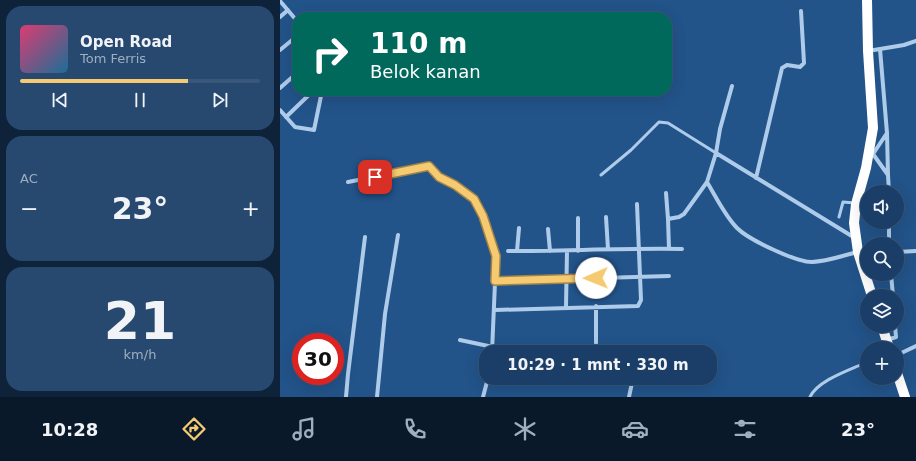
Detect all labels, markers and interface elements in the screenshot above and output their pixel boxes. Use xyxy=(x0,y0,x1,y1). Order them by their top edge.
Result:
text: 110 m xyxy=(370,27,467,60)
icon: right xyxy=(304,28,356,80)
text: Open Road xyxy=(80,33,172,51)
text: Tom Ferris xyxy=(80,51,146,66)
text: Belok kanan xyxy=(370,61,481,82)
icon: previous xyxy=(49,89,71,111)
icon: pause xyxy=(129,89,151,111)
icon: next xyxy=(209,89,231,111)
pin xyxy=(358,160,392,194)
icon: arrive xyxy=(364,166,386,188)
text: AC xyxy=(20,171,38,186)
map controls xyxy=(860,185,904,385)
button: sound xyxy=(860,185,904,229)
text: 23° xyxy=(112,191,168,226)
text: − xyxy=(20,196,38,221)
text: + xyxy=(242,196,260,221)
button: search xyxy=(860,237,904,281)
position arrow xyxy=(575,257,617,299)
button: layers xyxy=(860,289,904,333)
text: 21 xyxy=(104,291,176,351)
speed limit sign: 30 xyxy=(292,333,344,385)
button: + xyxy=(860,341,904,385)
text: km/h xyxy=(124,347,156,362)
text: 10:29 · 1 mnt · 330 m xyxy=(507,356,689,374)
icon: directions xyxy=(180,415,208,443)
icon: music xyxy=(290,415,318,443)
icon: phone xyxy=(401,415,429,443)
icon: climate xyxy=(511,415,539,443)
icon: car xyxy=(621,415,649,443)
icon: filters xyxy=(731,415,759,443)
text: 10:28 xyxy=(41,419,98,440)
text: 23° xyxy=(841,419,875,440)

